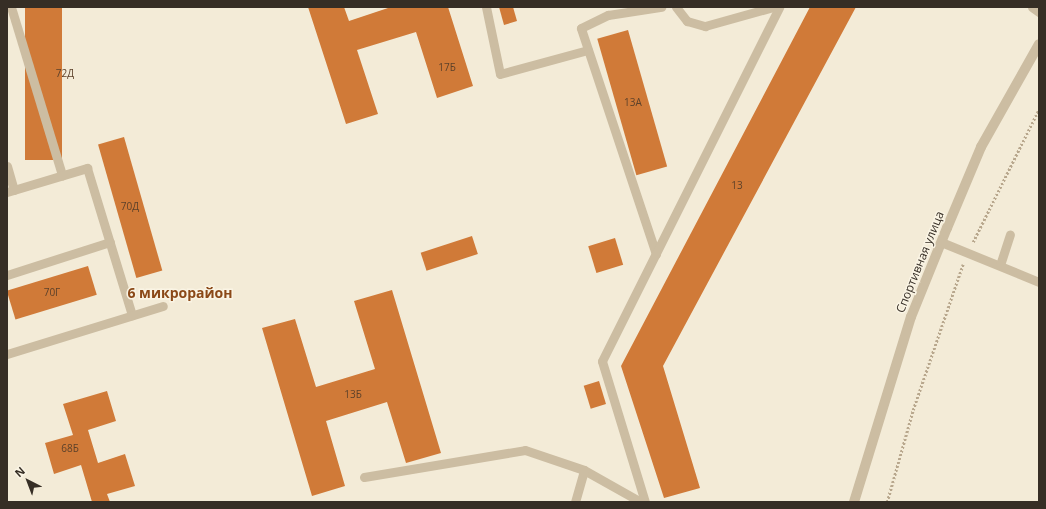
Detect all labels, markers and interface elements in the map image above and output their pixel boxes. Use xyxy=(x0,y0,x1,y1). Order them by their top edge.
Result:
house number: 17Б xyxy=(438,62,456,74)
house number: 72Д xyxy=(56,68,74,80)
house number: 13А xyxy=(624,97,642,109)
house number: 13 xyxy=(731,180,743,192)
house number: 70Д xyxy=(121,201,139,213)
street label: Спортивная улица xyxy=(893,209,947,315)
district label: 6 микрорайон xyxy=(127,285,233,301)
house number: 70Г xyxy=(44,287,60,299)
house number: 13Б xyxy=(344,389,362,401)
house number: 68Б xyxy=(61,443,79,455)
north arrow xyxy=(8,461,48,501)
text: N xyxy=(11,463,28,480)

